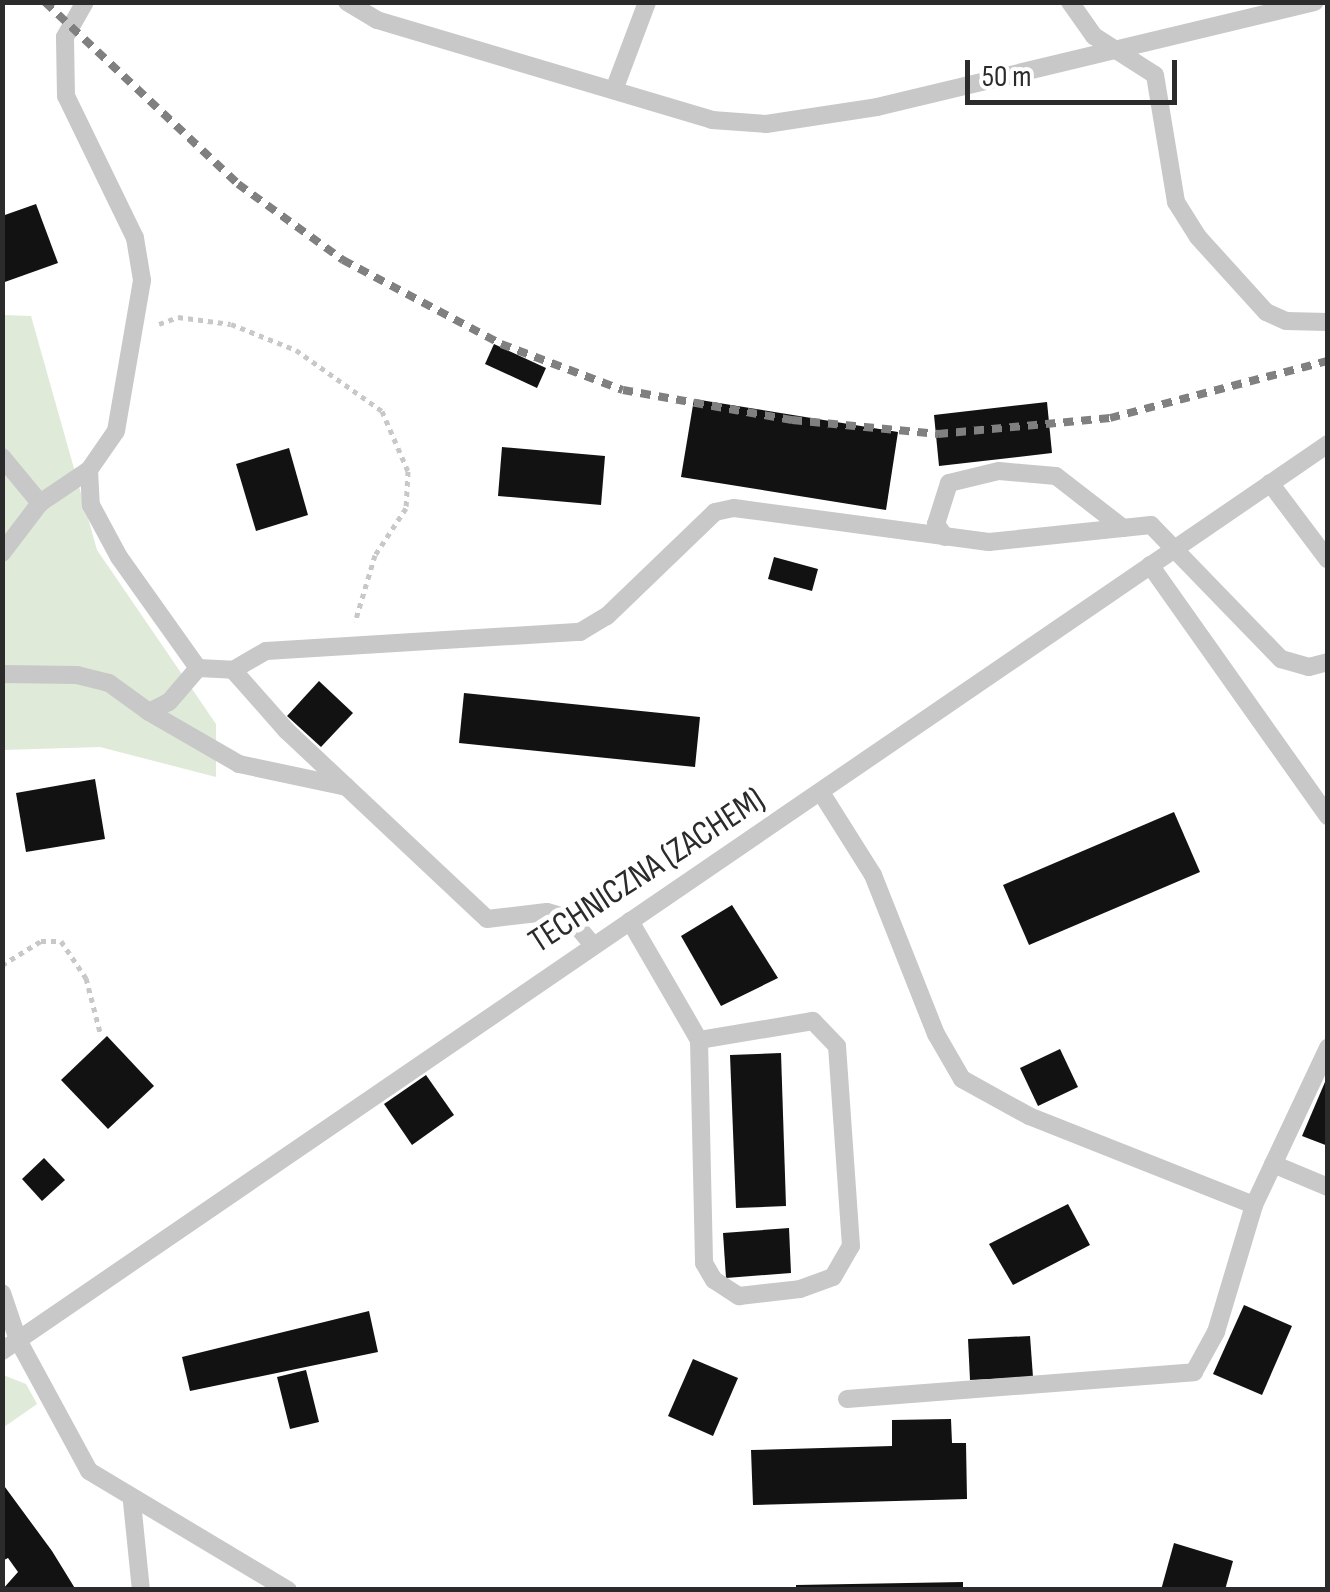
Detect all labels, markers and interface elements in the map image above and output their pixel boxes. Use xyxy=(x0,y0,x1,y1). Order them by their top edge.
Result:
scale bar xyxy=(970,40,1182,102)
text: 50 m xyxy=(982,59,1031,95)
street label: TECHNICZNA (ZACHEM) xyxy=(521,779,773,963)

